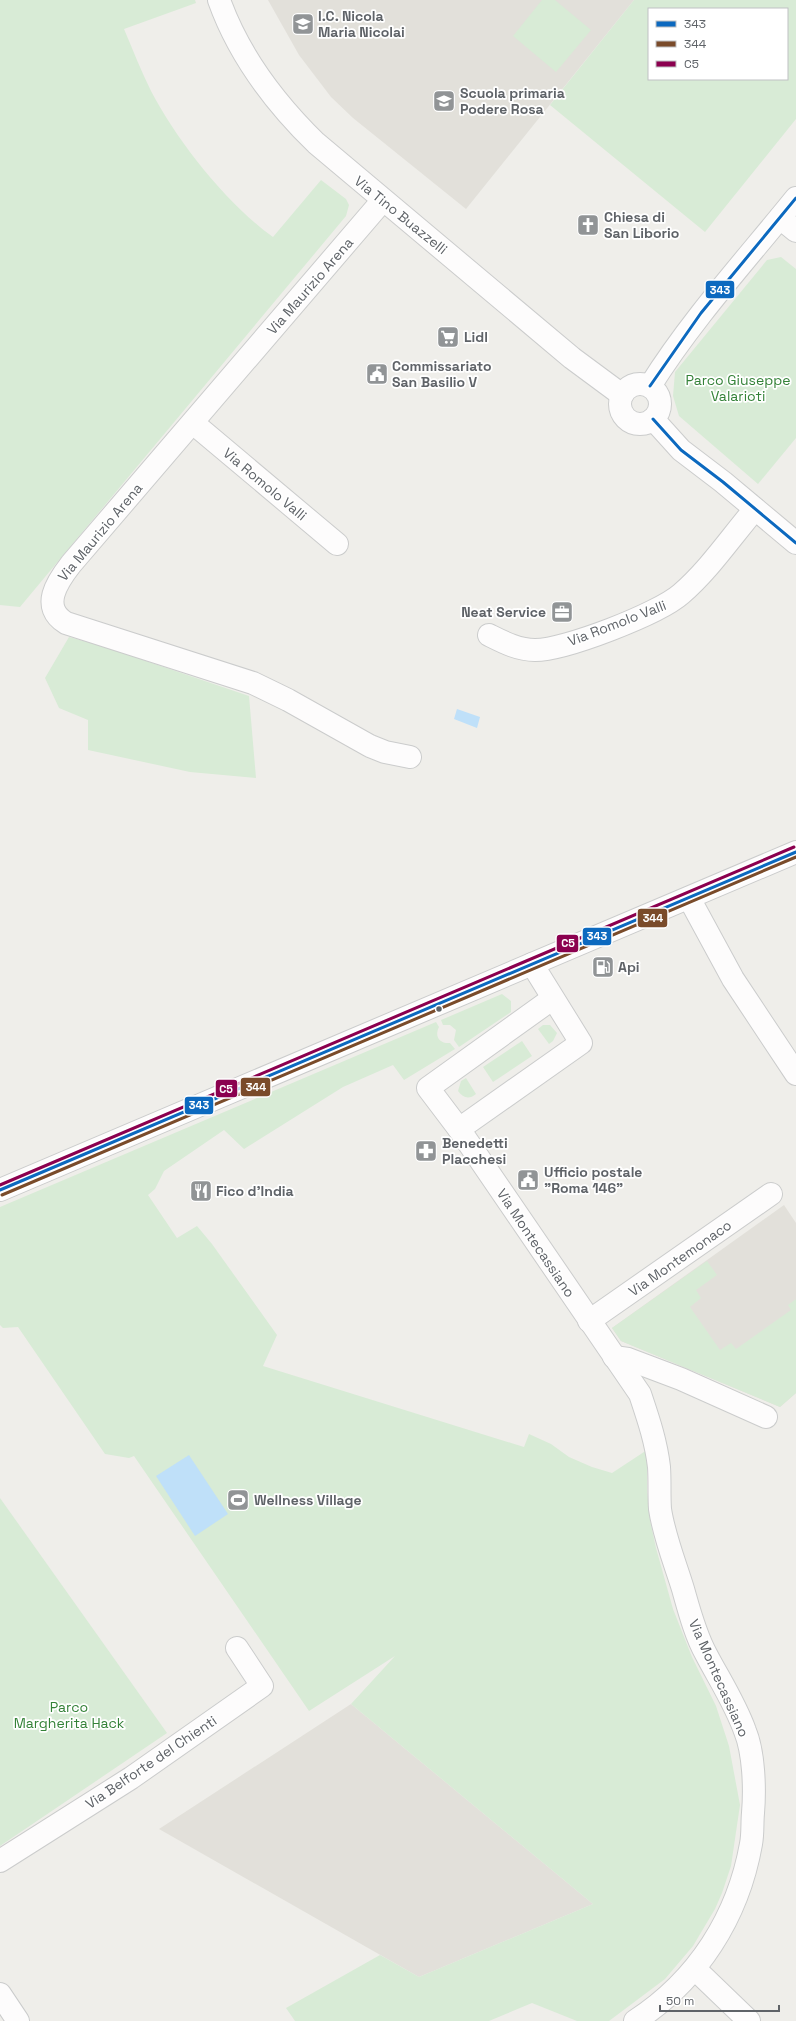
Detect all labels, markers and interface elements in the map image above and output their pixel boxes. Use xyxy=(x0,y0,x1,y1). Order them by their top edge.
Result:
place label: I.C. Nicola Maria Nicolai xyxy=(318,7,405,41)
legend xyxy=(648,8,788,80)
school or university icon: I.C. Nicola Maria Nicolai xyxy=(290,11,316,37)
text: 343 xyxy=(684,16,706,32)
text: 344 xyxy=(684,36,707,52)
text: C5 xyxy=(684,56,699,72)
place label: Scuola primaria Podere Rosa xyxy=(460,84,565,118)
school or university icon: Scuola primaria Podere Rosa xyxy=(431,88,457,114)
street label: Via Tino Buazzelli xyxy=(351,172,451,258)
place label: Chiesa di San Liborio xyxy=(604,208,679,242)
church icon: Chiesa di San Liborio xyxy=(575,212,601,238)
street label: Via Maurizio Arena xyxy=(263,234,357,338)
line badge: 343 xyxy=(705,280,735,299)
text: 343 xyxy=(710,283,730,297)
supermarket icon: Lidl xyxy=(435,324,461,350)
place label: Lidl xyxy=(464,328,488,346)
place label: Commissariato San Basilio V xyxy=(392,357,491,391)
public building icon: Commissariato San Basilio V xyxy=(364,361,390,387)
park label: Parco Giuseppe Valarioti xyxy=(685,371,791,405)
street label: Via Romolo Valli xyxy=(219,444,311,524)
street label: Via Maurizio Arena xyxy=(54,479,146,585)
street label: Via Romolo Valli xyxy=(565,596,669,650)
office icon: Neat Service xyxy=(549,599,575,625)
place label: Neat Service xyxy=(461,603,546,621)
line badge: 344 xyxy=(637,908,668,928)
text: 344 xyxy=(643,911,663,925)
line badge: 343 xyxy=(582,927,612,946)
text: 343 xyxy=(587,929,607,943)
line badge: C5 xyxy=(556,934,579,953)
text: C5 xyxy=(561,936,575,950)
fuel station icon: Api xyxy=(590,954,616,980)
place label: Api xyxy=(618,958,640,976)
unlabelled marker xyxy=(434,1004,444,1014)
line badge: 344 xyxy=(240,1077,271,1097)
line badge: C5 xyxy=(215,1079,238,1098)
text: 344 xyxy=(246,1080,266,1094)
text: C5 xyxy=(219,1082,233,1096)
line badge: 343 xyxy=(184,1096,214,1115)
text: 343 xyxy=(189,1098,209,1112)
place label: Benedetti Placchesi xyxy=(442,1134,508,1168)
pharmacy icon: Benedetti Placchesi xyxy=(413,1138,439,1164)
place label: Ufficio postale "Roma 146" xyxy=(544,1163,642,1197)
public building icon: Ufficio postale "Roma 146" xyxy=(515,1167,541,1193)
restaurant icon: Fico d'India xyxy=(188,1178,214,1204)
place label: Fico d'India xyxy=(216,1182,294,1200)
street label: Via Montecassiano xyxy=(493,1185,579,1301)
street label: Via Montemonaco xyxy=(625,1216,735,1300)
sports icon: Wellness Village xyxy=(225,1487,251,1513)
place label: Wellness Village xyxy=(254,1491,362,1509)
street label: Via Montecassiano xyxy=(685,1616,753,1740)
park label: Parco Margherita Hack xyxy=(14,1698,125,1732)
street label: Via Belforte del Chienti xyxy=(82,1711,220,1813)
scale bar xyxy=(660,1987,779,2013)
text: 50 m xyxy=(666,1993,694,2009)

